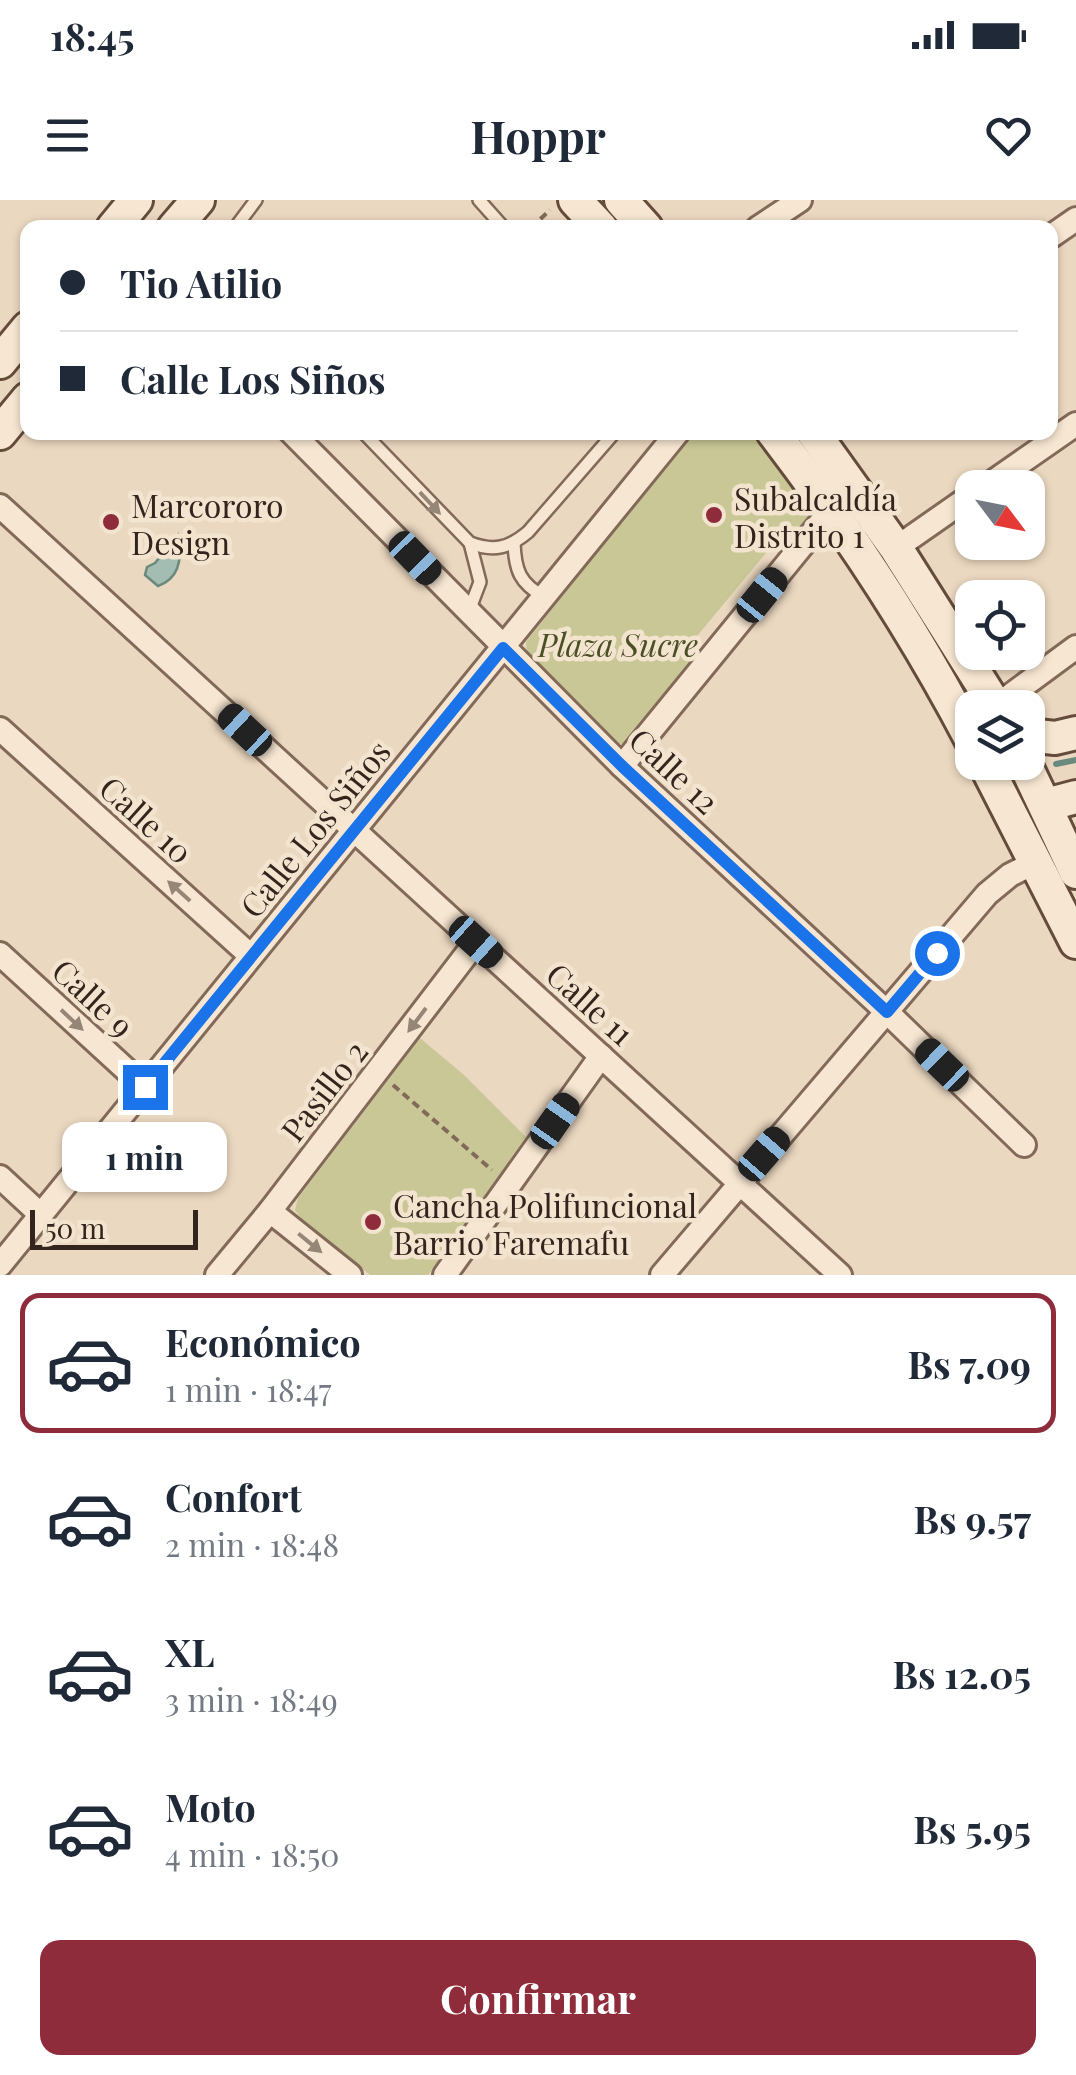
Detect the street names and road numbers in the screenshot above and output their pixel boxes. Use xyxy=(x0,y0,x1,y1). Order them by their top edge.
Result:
street label: Calle 12 xyxy=(621,718,729,822)
street label: Calle Los Siños xyxy=(229,730,399,926)
street label: Calle 10 xyxy=(91,766,203,872)
street label: Calle 9 xyxy=(44,948,144,1046)
street label: Calle 11 xyxy=(538,952,644,1054)
street label: Pasillo 2 xyxy=(270,1031,376,1149)

